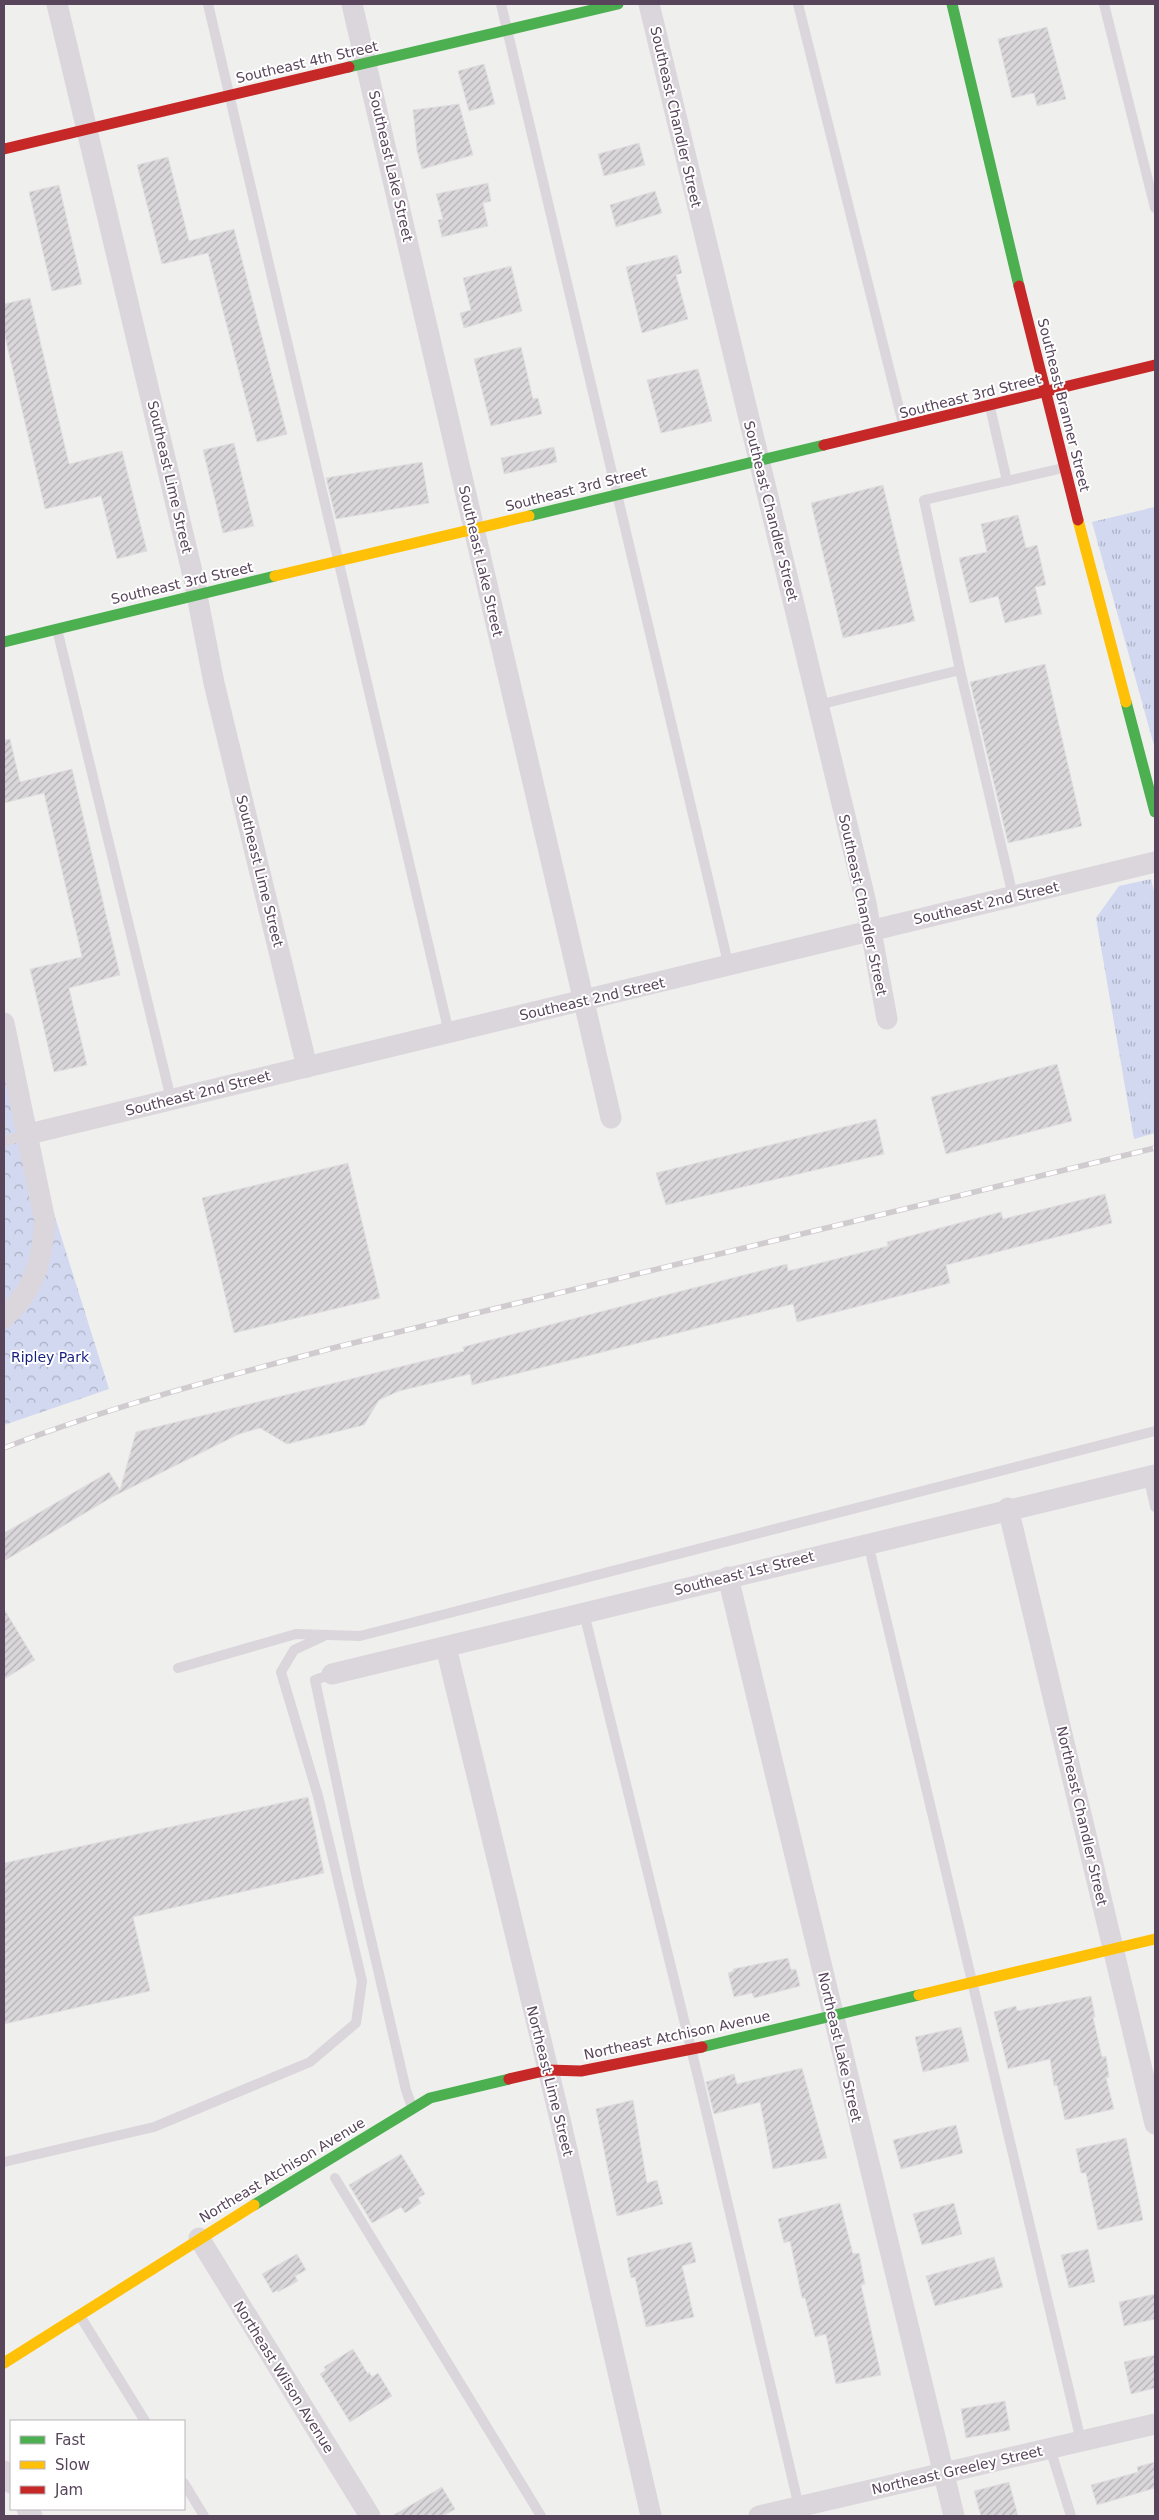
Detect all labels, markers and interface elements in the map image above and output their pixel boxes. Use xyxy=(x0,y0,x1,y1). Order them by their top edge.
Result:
street label: Southeast Chandler Street xyxy=(647,25,705,210)
street label: Southeast 4th Street xyxy=(234,38,380,86)
street label: Southeast Lake Street xyxy=(366,89,416,244)
street label: Southeast Branner Street xyxy=(1035,317,1093,494)
street label: Southeast 3rd Street xyxy=(898,371,1043,421)
street label: Southeast Lime Street xyxy=(145,399,195,555)
street label: Southeast Chandler Street xyxy=(741,419,801,603)
street label: Southeast 3rd Street xyxy=(504,464,649,514)
street label: Southeast Lake Street xyxy=(456,484,506,639)
street label: Southeast 3rd Street xyxy=(109,559,255,607)
street label: Southeast Lime Street xyxy=(233,793,287,949)
street label: Southeast Chandler Street xyxy=(836,813,890,998)
street label: Southeast 2nd Street xyxy=(912,878,1061,928)
street label: Southeast 2nd Street xyxy=(518,974,667,1024)
street label: Southeast 2nd Street xyxy=(124,1067,273,1119)
park label: Ripley Park xyxy=(11,1349,90,1365)
street label: Southeast 1st Street xyxy=(672,1548,816,1598)
street label: Northeast Chandler Street xyxy=(1054,1725,1111,1908)
street label: Northeast Lake Street xyxy=(815,1971,865,2124)
street label: Northeast Lime Street xyxy=(524,2004,577,2158)
street label: Northeast Atchison Avenue xyxy=(582,2007,772,2063)
street label: Northeast Atchison Avenue xyxy=(196,2114,368,2226)
street label: Northeast Wilson Avenue xyxy=(231,2298,337,2456)
legend xyxy=(10,2420,185,2510)
text: Fast xyxy=(55,2431,85,2449)
street label: Northeast Greeley Street xyxy=(870,2442,1044,2497)
text: Slow xyxy=(55,2456,90,2474)
text: Jam xyxy=(54,2481,83,2499)

